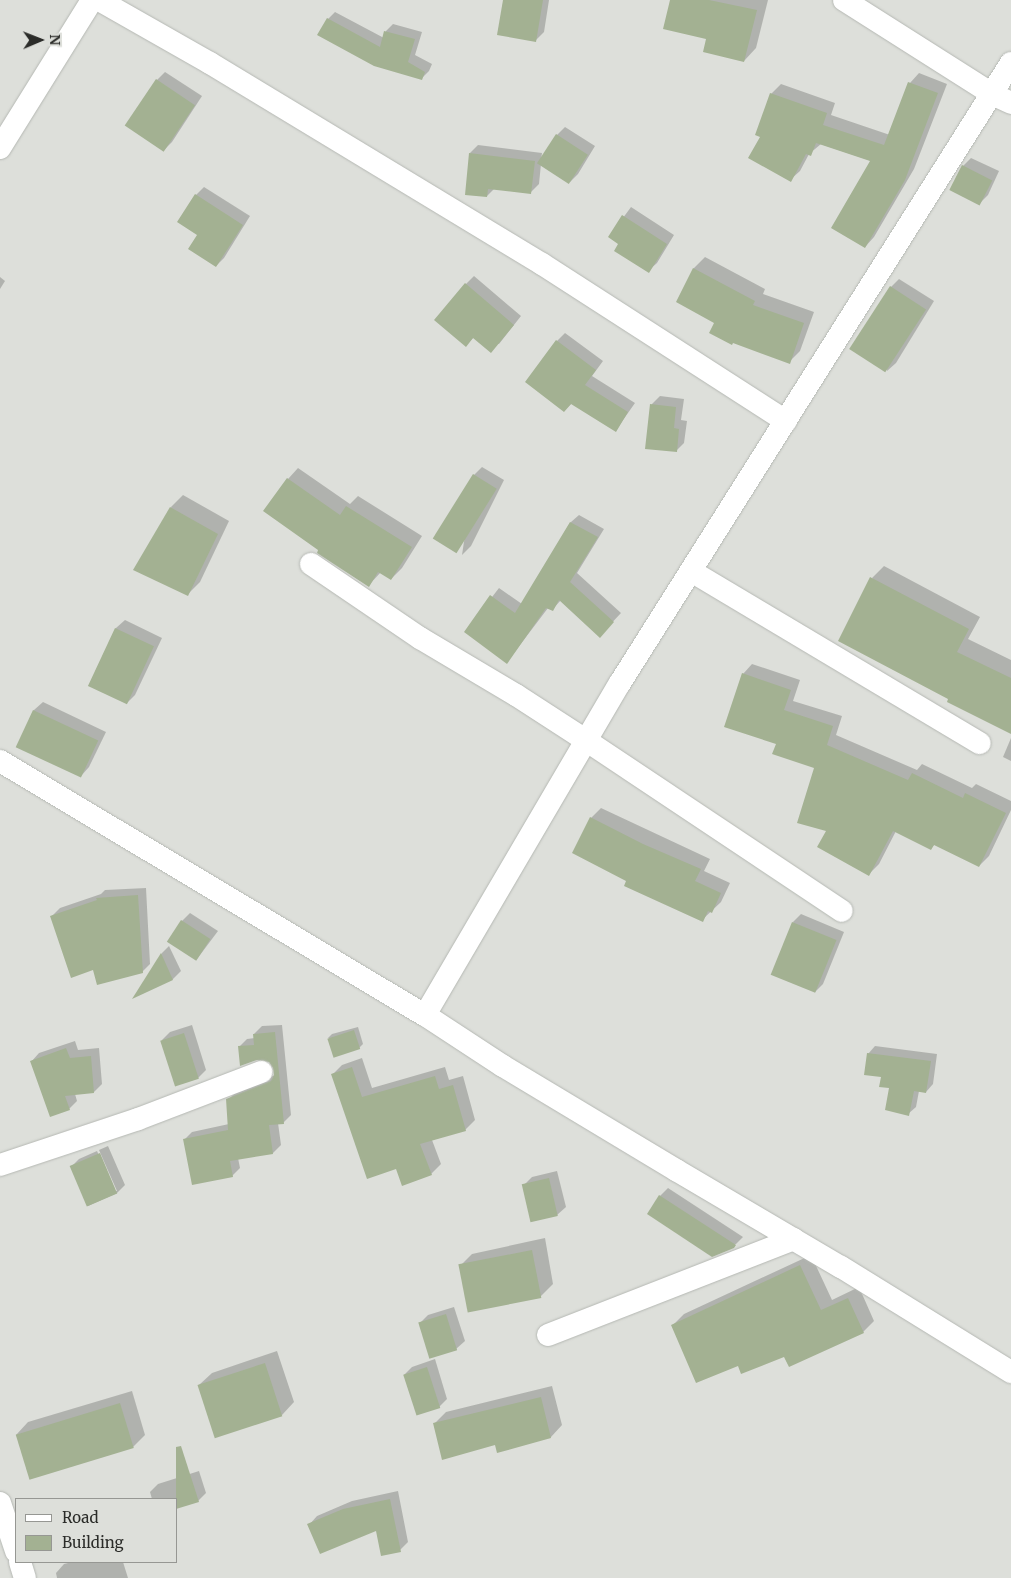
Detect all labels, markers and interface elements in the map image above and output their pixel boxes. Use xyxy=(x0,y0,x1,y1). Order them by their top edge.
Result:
north arrow xyxy=(15,15,65,65)
text: N xyxy=(46,34,64,45)
legend xyxy=(15,1498,178,1563)
text: Road xyxy=(62,1508,98,1527)
text: Building xyxy=(62,1533,124,1552)

